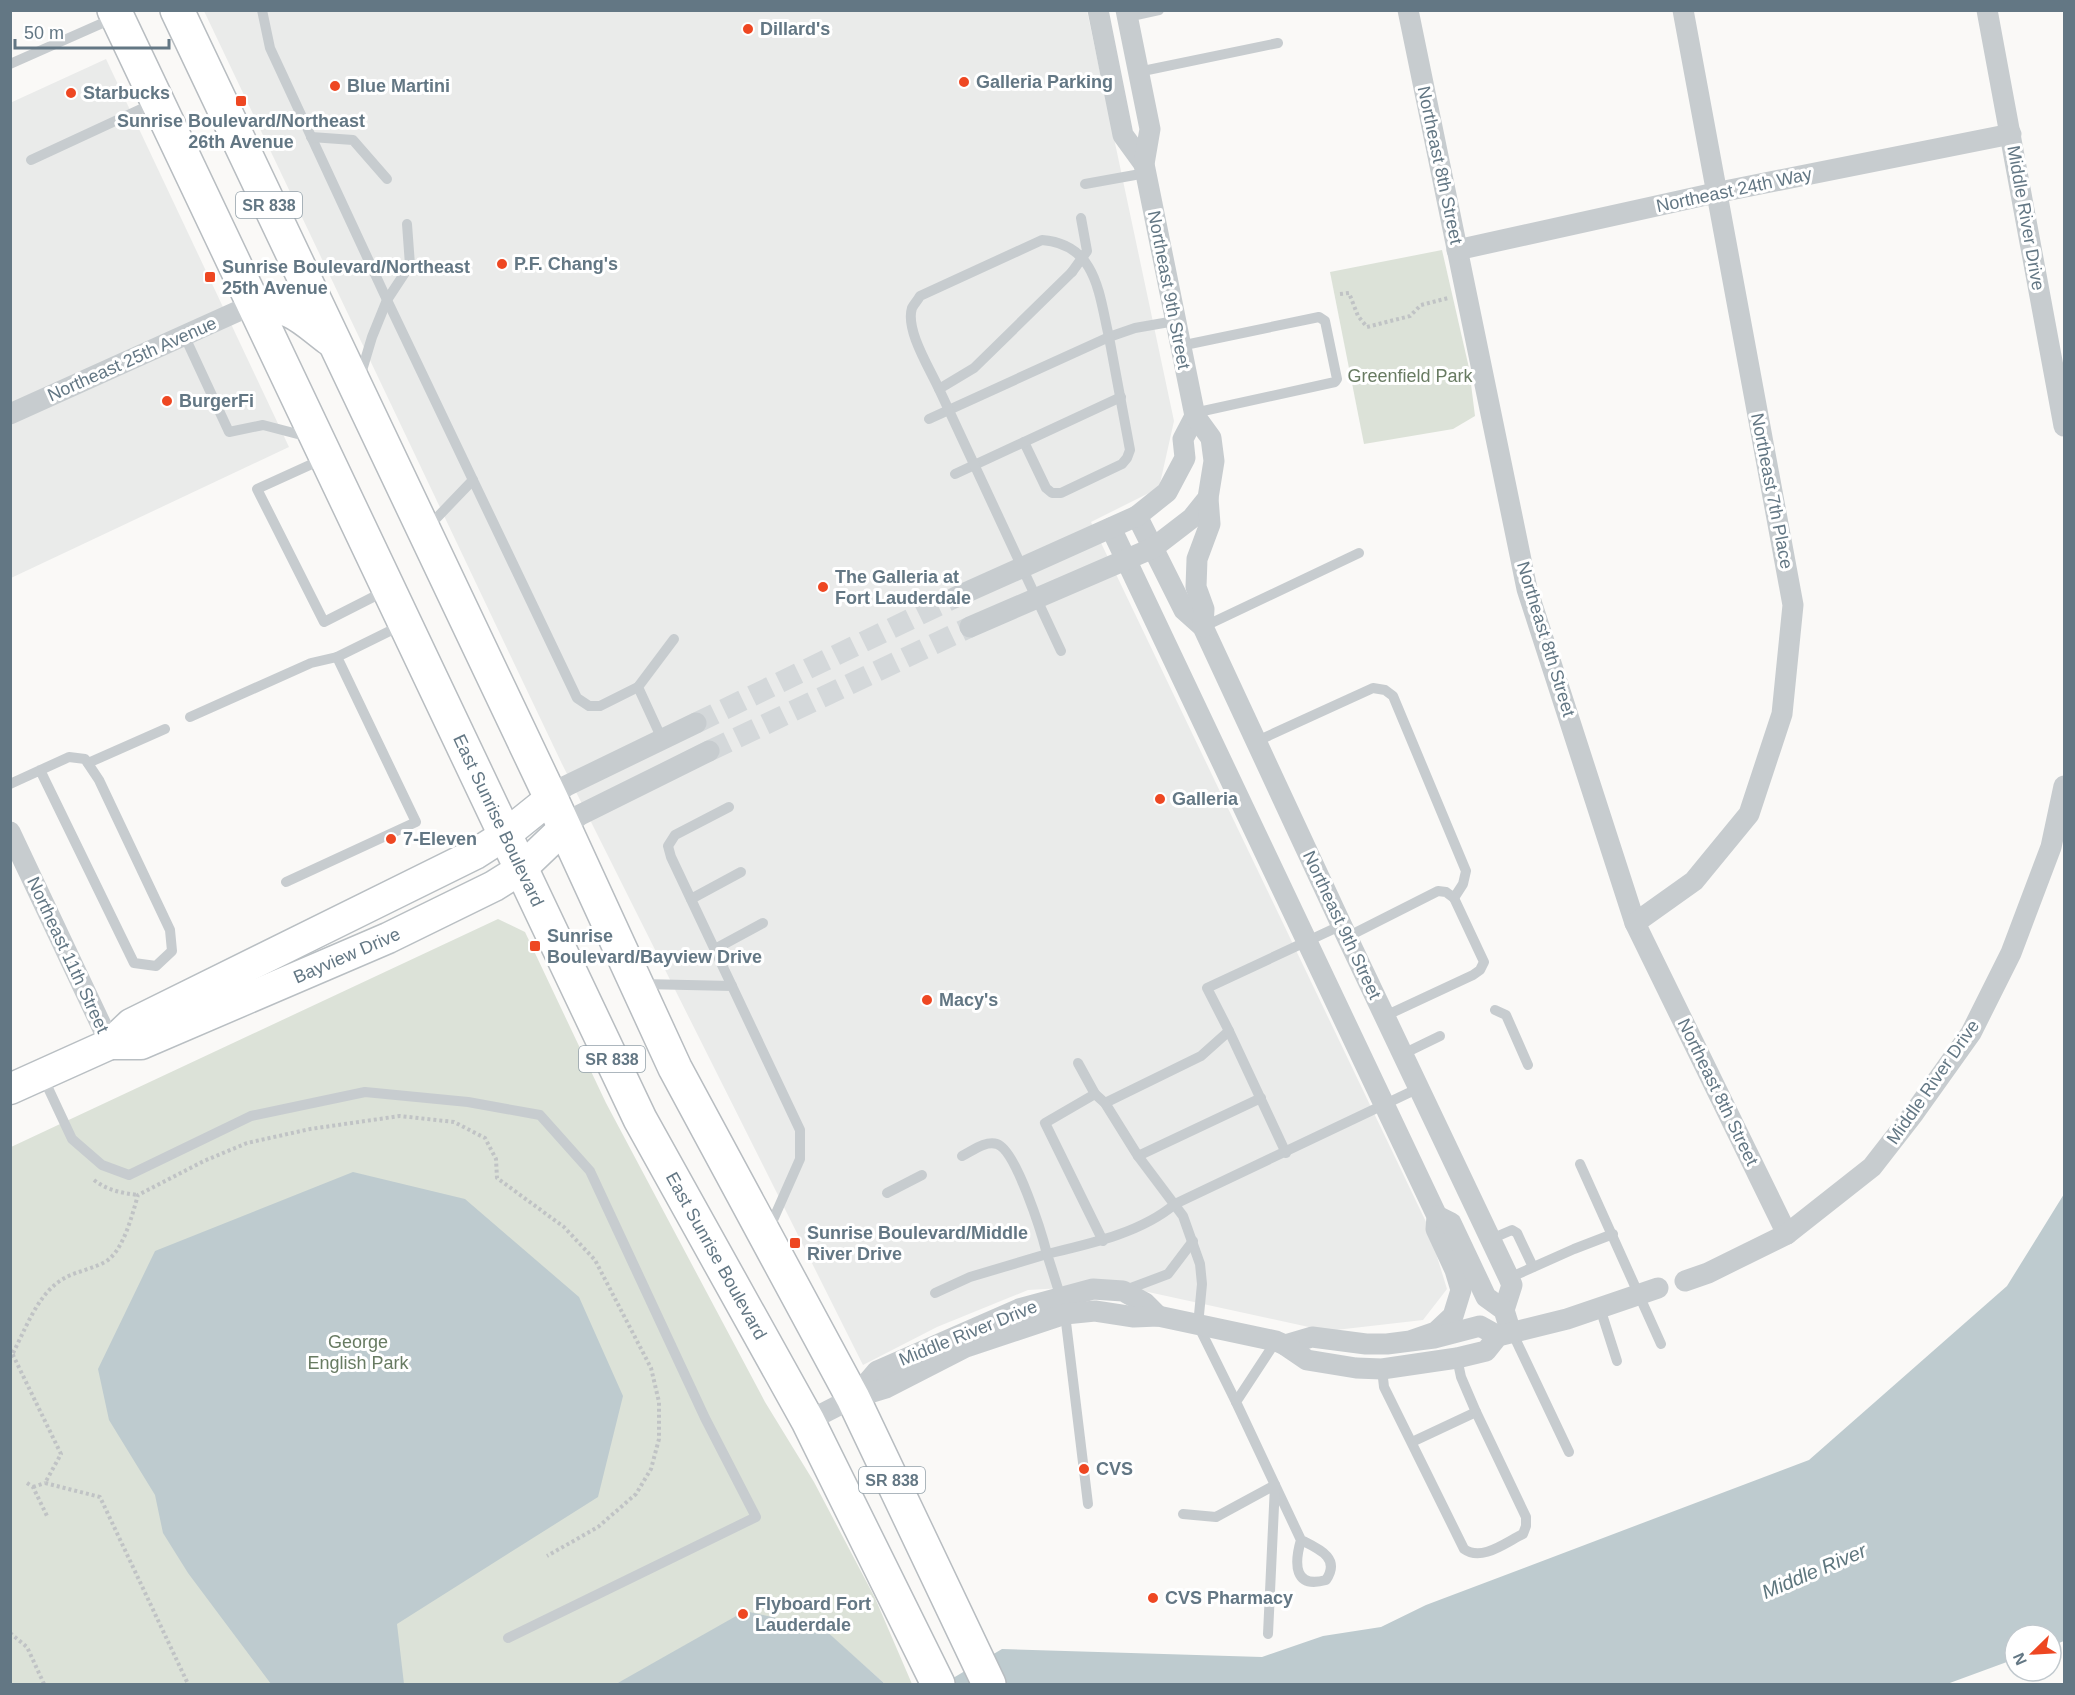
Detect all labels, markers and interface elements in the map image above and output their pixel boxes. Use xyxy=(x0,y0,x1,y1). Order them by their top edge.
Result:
scale bar xyxy=(15,12,170,50)
place label: Dillard's xyxy=(760,19,830,39)
marker: Dillard's xyxy=(741,22,755,36)
text: 50 m xyxy=(24,23,64,43)
place label: Galleria Parking xyxy=(976,72,1113,92)
marker: Galleria Parking xyxy=(957,75,971,89)
place label: Blue Martini xyxy=(347,76,450,96)
marker: Blue Martini xyxy=(328,79,342,93)
place label: Starbucks xyxy=(83,83,170,103)
street label: Northeast 8th Street xyxy=(1413,84,1467,246)
marker: Starbucks xyxy=(64,86,78,100)
marker: Sunrise Boulevard/Northeast 26th Avenue xyxy=(234,94,248,108)
place label: Sunrise Boulevard/Northeast 26th Avenue xyxy=(117,111,365,152)
street label: Middle River Drive xyxy=(2003,144,2049,292)
street label: Northeast 24th Way xyxy=(1654,164,1814,216)
road number: SR 838 xyxy=(236,192,302,218)
street label: Northeast 9th Street xyxy=(1144,209,1194,371)
place label: P.F. Chang's xyxy=(514,254,618,274)
place label: Sunrise Boulevard/Northeast 25th Avenue xyxy=(222,257,470,298)
marker: P.F. Chang's xyxy=(495,257,509,271)
marker: Sunrise Boulevard/Northeast 25th Avenue xyxy=(203,270,217,284)
street label: Northeast 25th Avenue xyxy=(44,313,220,405)
park label: Greenfield Park xyxy=(1347,366,1474,386)
place label: BurgerFi xyxy=(179,391,254,411)
marker: BurgerFi xyxy=(160,394,174,408)
street label: Northeast 7th Place xyxy=(1747,411,1797,571)
street label: Northeast 8th Street xyxy=(1513,559,1579,719)
place label: The Galleria at Fort Lauderdale xyxy=(835,567,971,608)
marker: The Galleria at Fort Lauderdale xyxy=(816,580,830,594)
street label: East Sunrise Boulevard xyxy=(449,731,548,910)
place label: Galleria xyxy=(1172,789,1239,809)
marker: Galleria xyxy=(1153,792,1167,806)
place label: 7-Eleven xyxy=(403,829,477,849)
marker: 7-Eleven xyxy=(384,832,398,846)
street label: Northeast 9th Street xyxy=(1299,848,1385,1002)
street label: Northeast 11th Street xyxy=(23,874,113,1036)
street label: Bayview Drive xyxy=(290,924,403,987)
place label: Sunrise Boulevard/Bayview Drive xyxy=(547,926,762,967)
marker: Sunrise Boulevard/Bayview Drive xyxy=(528,939,542,953)
place label: Macy's xyxy=(939,990,998,1010)
marker: Macy's xyxy=(920,993,934,1007)
street label: Northeast 8th Street xyxy=(1674,1015,1762,1169)
street label: Middle River Drive xyxy=(1883,1016,1983,1148)
road number: SR 838 xyxy=(579,1046,645,1072)
street label: East Sunrise Boulevard xyxy=(662,1169,771,1343)
place label: Sunrise Boulevard/Middle River Drive xyxy=(807,1223,1028,1264)
marker: Sunrise Boulevard/Middle River Drive xyxy=(788,1236,802,1250)
street label: Middle River Drive xyxy=(896,1296,1040,1370)
park label: George English Park xyxy=(307,1332,410,1373)
place label: CVS xyxy=(1096,1459,1133,1479)
marker: CVS xyxy=(1077,1462,1091,1476)
road number: SR 838 xyxy=(859,1467,925,1493)
water label: Middle River xyxy=(1759,1539,1871,1603)
place label: CVS Pharmacy xyxy=(1165,1588,1293,1608)
marker: CVS Pharmacy xyxy=(1146,1591,1160,1605)
place label: Flyboard Fort Lauderdale xyxy=(755,1594,871,1635)
marker: Flyboard Fort Lauderdale xyxy=(736,1607,750,1621)
north arrow xyxy=(2003,1623,2063,1683)
text: N xyxy=(2010,1650,2030,1668)

